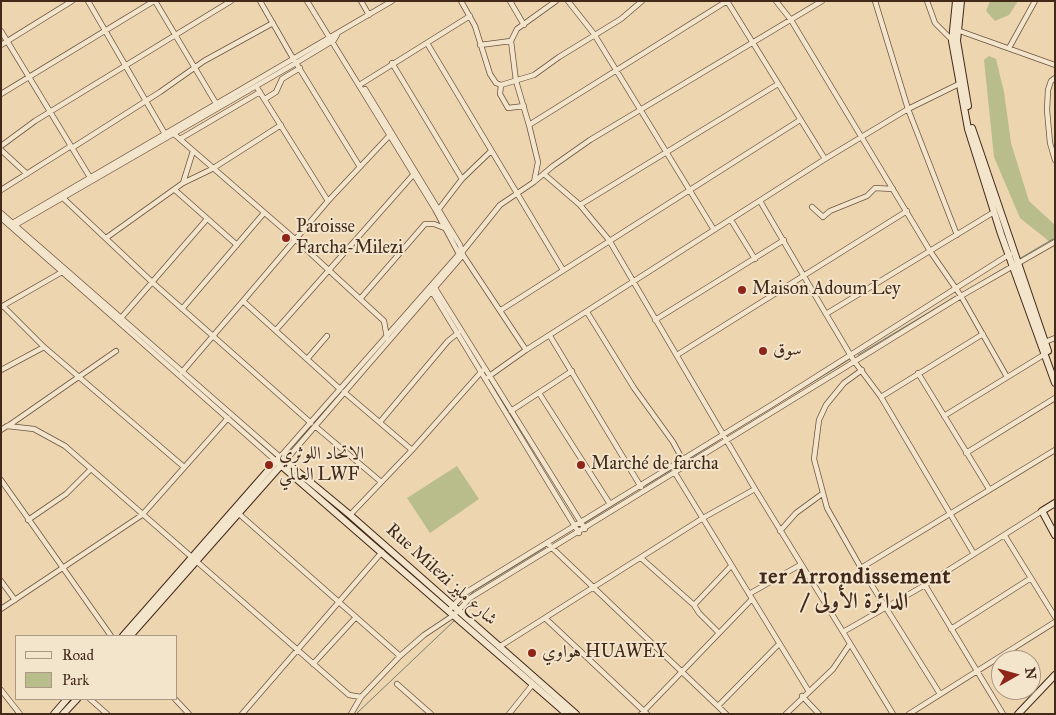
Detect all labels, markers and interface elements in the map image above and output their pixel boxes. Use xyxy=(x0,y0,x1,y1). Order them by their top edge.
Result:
place label: Paroisse Farcha-Milezi xyxy=(296,217,403,260)
marker: Paroisse Farcha-Milezi xyxy=(280,232,292,244)
place label: Maison Adoum Ley xyxy=(752,279,900,301)
marker: Maison Adoum Ley xyxy=(736,284,748,296)
place label: سوق xyxy=(773,340,802,362)
marker: سوق xyxy=(757,345,769,357)
place label: الاتحاد اللوثري العالمي LWF xyxy=(279,444,364,486)
place label: Marché de farcha xyxy=(591,454,719,476)
marker: الاتحاد اللوثري العالمي LWF xyxy=(263,459,275,471)
marker: Marché de farcha xyxy=(575,459,587,471)
street label: Rue Milezi شارع مليز xyxy=(381,519,501,631)
district label: 1er Arrondissement / الدائرة الأولى xyxy=(756,565,954,616)
legend xyxy=(15,635,178,700)
place label: هواوي HUAWEY xyxy=(542,642,667,664)
text: Road xyxy=(62,646,94,664)
marker: هواوي HUAWEY xyxy=(526,647,538,659)
north arrow xyxy=(991,650,1041,700)
text: N xyxy=(1021,666,1040,680)
text: Park xyxy=(62,671,89,689)

